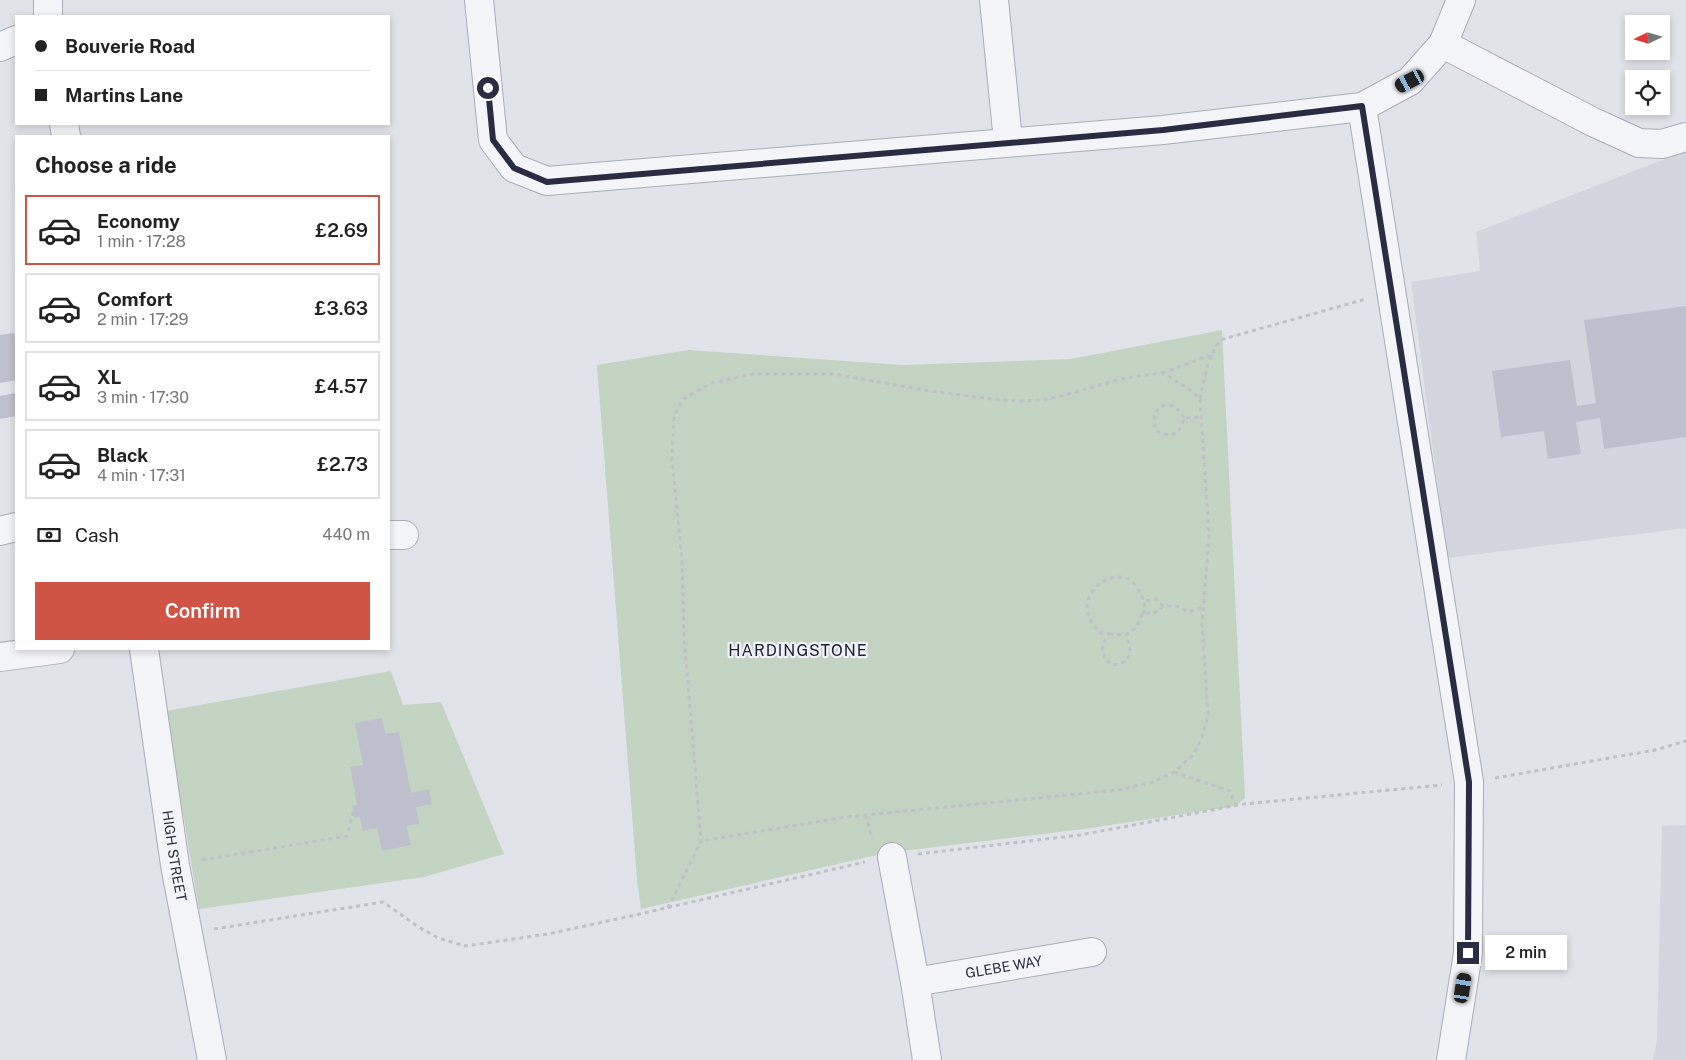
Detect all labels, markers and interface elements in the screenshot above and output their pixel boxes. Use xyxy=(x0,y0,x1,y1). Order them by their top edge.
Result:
north arrow xyxy=(1625,15,1670,60)
map controls xyxy=(1625,15,1670,115)
text: Bouverie Road xyxy=(65,35,195,57)
car xyxy=(1393,67,1426,95)
button: locate xyxy=(1625,70,1670,115)
route start xyxy=(477,77,499,99)
text: Martins Lane xyxy=(65,84,183,106)
text: Choose a ride xyxy=(35,152,177,178)
icon: car xyxy=(37,208,82,253)
text: Economy xyxy=(97,210,180,232)
text: £2.69 xyxy=(315,219,368,241)
text: 1 min · 17:28 xyxy=(97,232,186,251)
icon: car xyxy=(37,286,82,331)
text: Comfort xyxy=(97,288,173,310)
text: £3.63 xyxy=(314,297,368,319)
text: 2 min · 17:29 xyxy=(97,310,188,329)
icon: car xyxy=(37,364,82,409)
text: XL xyxy=(97,366,122,388)
text: £4.57 xyxy=(315,375,368,397)
text: 3 min · 17:30 xyxy=(97,388,189,407)
icon: car xyxy=(37,442,82,487)
text: Black xyxy=(97,444,148,466)
text: £2.73 xyxy=(317,453,368,475)
text: 4 min · 17:31 xyxy=(97,466,186,485)
icon: cash xyxy=(35,521,63,549)
text: Cash xyxy=(75,524,119,546)
text: 440 m xyxy=(322,525,370,544)
button: Confirm xyxy=(35,582,370,640)
district label: HARDINGSTONE xyxy=(728,641,868,660)
street label: HIGH STREET xyxy=(159,809,190,903)
callout: 2 min xyxy=(1486,936,1568,970)
route end xyxy=(1457,942,1479,964)
text: 2 min xyxy=(1505,943,1547,962)
street label: GLEBE WAY xyxy=(964,953,1044,981)
car xyxy=(1453,972,1472,1004)

